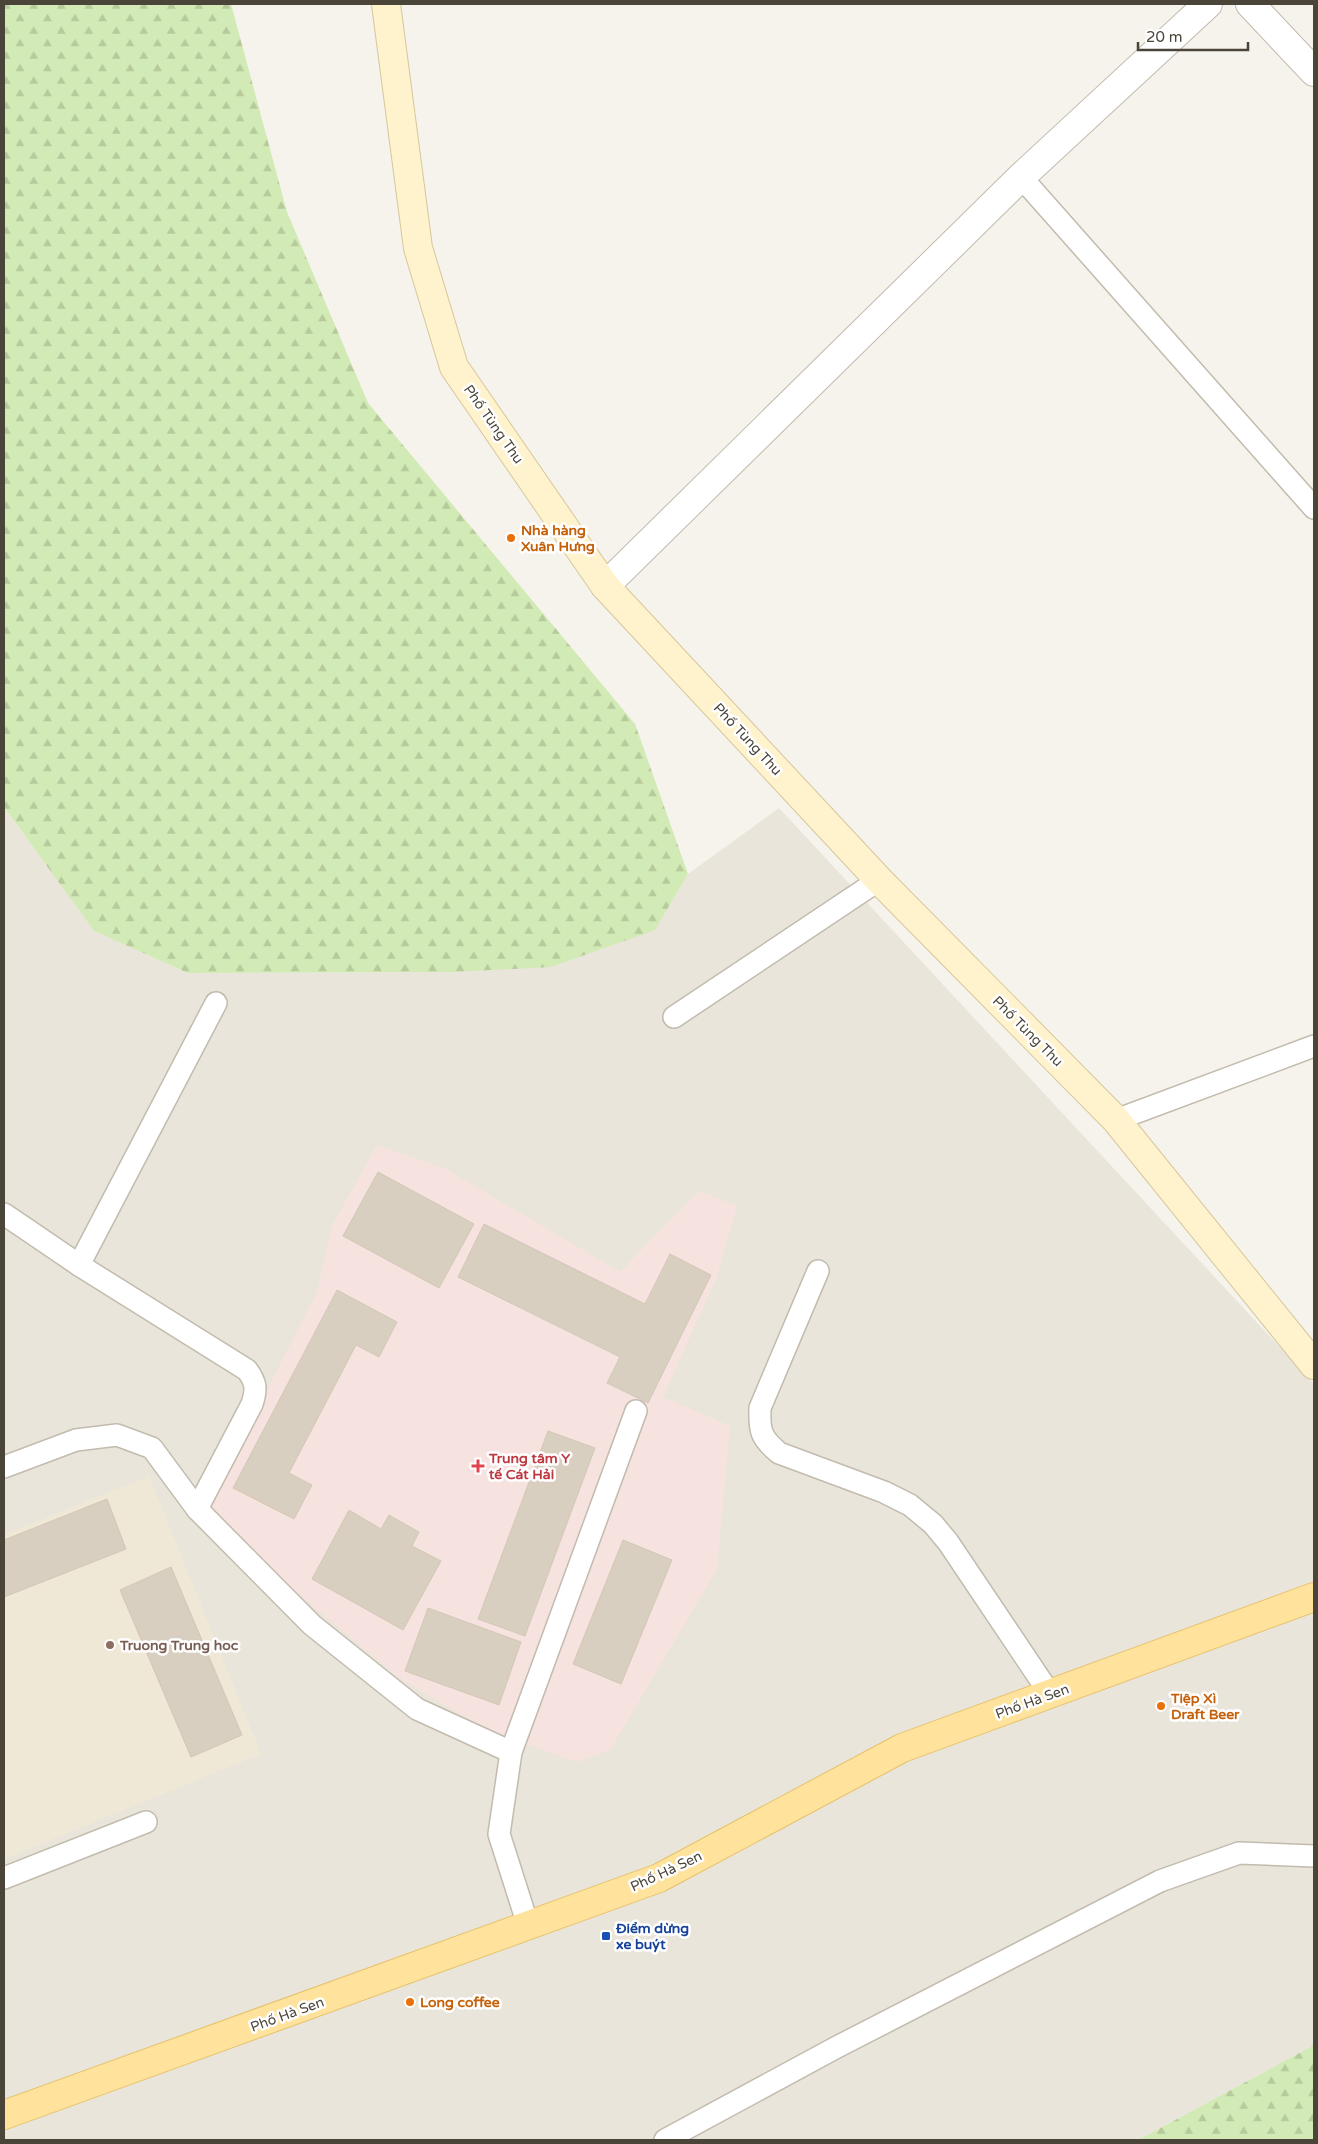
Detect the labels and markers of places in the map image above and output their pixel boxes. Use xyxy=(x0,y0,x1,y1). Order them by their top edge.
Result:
place label: Nhà hàng Xuân Hưng xyxy=(521,522,595,555)
marker: Nhà hàng Xuân Hưng xyxy=(505,532,517,544)
place label: Trung tâm Y tế Cát Hải xyxy=(488,1450,570,1483)
marker: Trung tâm Y tế Cát Hải xyxy=(471,1459,485,1473)
place label: Truong Trung hoc xyxy=(119,1637,239,1654)
marker: Truong Trung hoc xyxy=(104,1639,116,1651)
place label: Tiệp Xì Draft Beer xyxy=(1170,1690,1240,1723)
marker: Tiệp Xì Draft Beer xyxy=(1155,1700,1167,1712)
place label: Điểm dừng xe buýt xyxy=(615,1920,689,1953)
marker: Điểm dừng xe buýt xyxy=(600,1930,612,1942)
place label: Long coffee xyxy=(420,1994,500,2011)
marker: Long coffee xyxy=(404,1996,416,2008)

